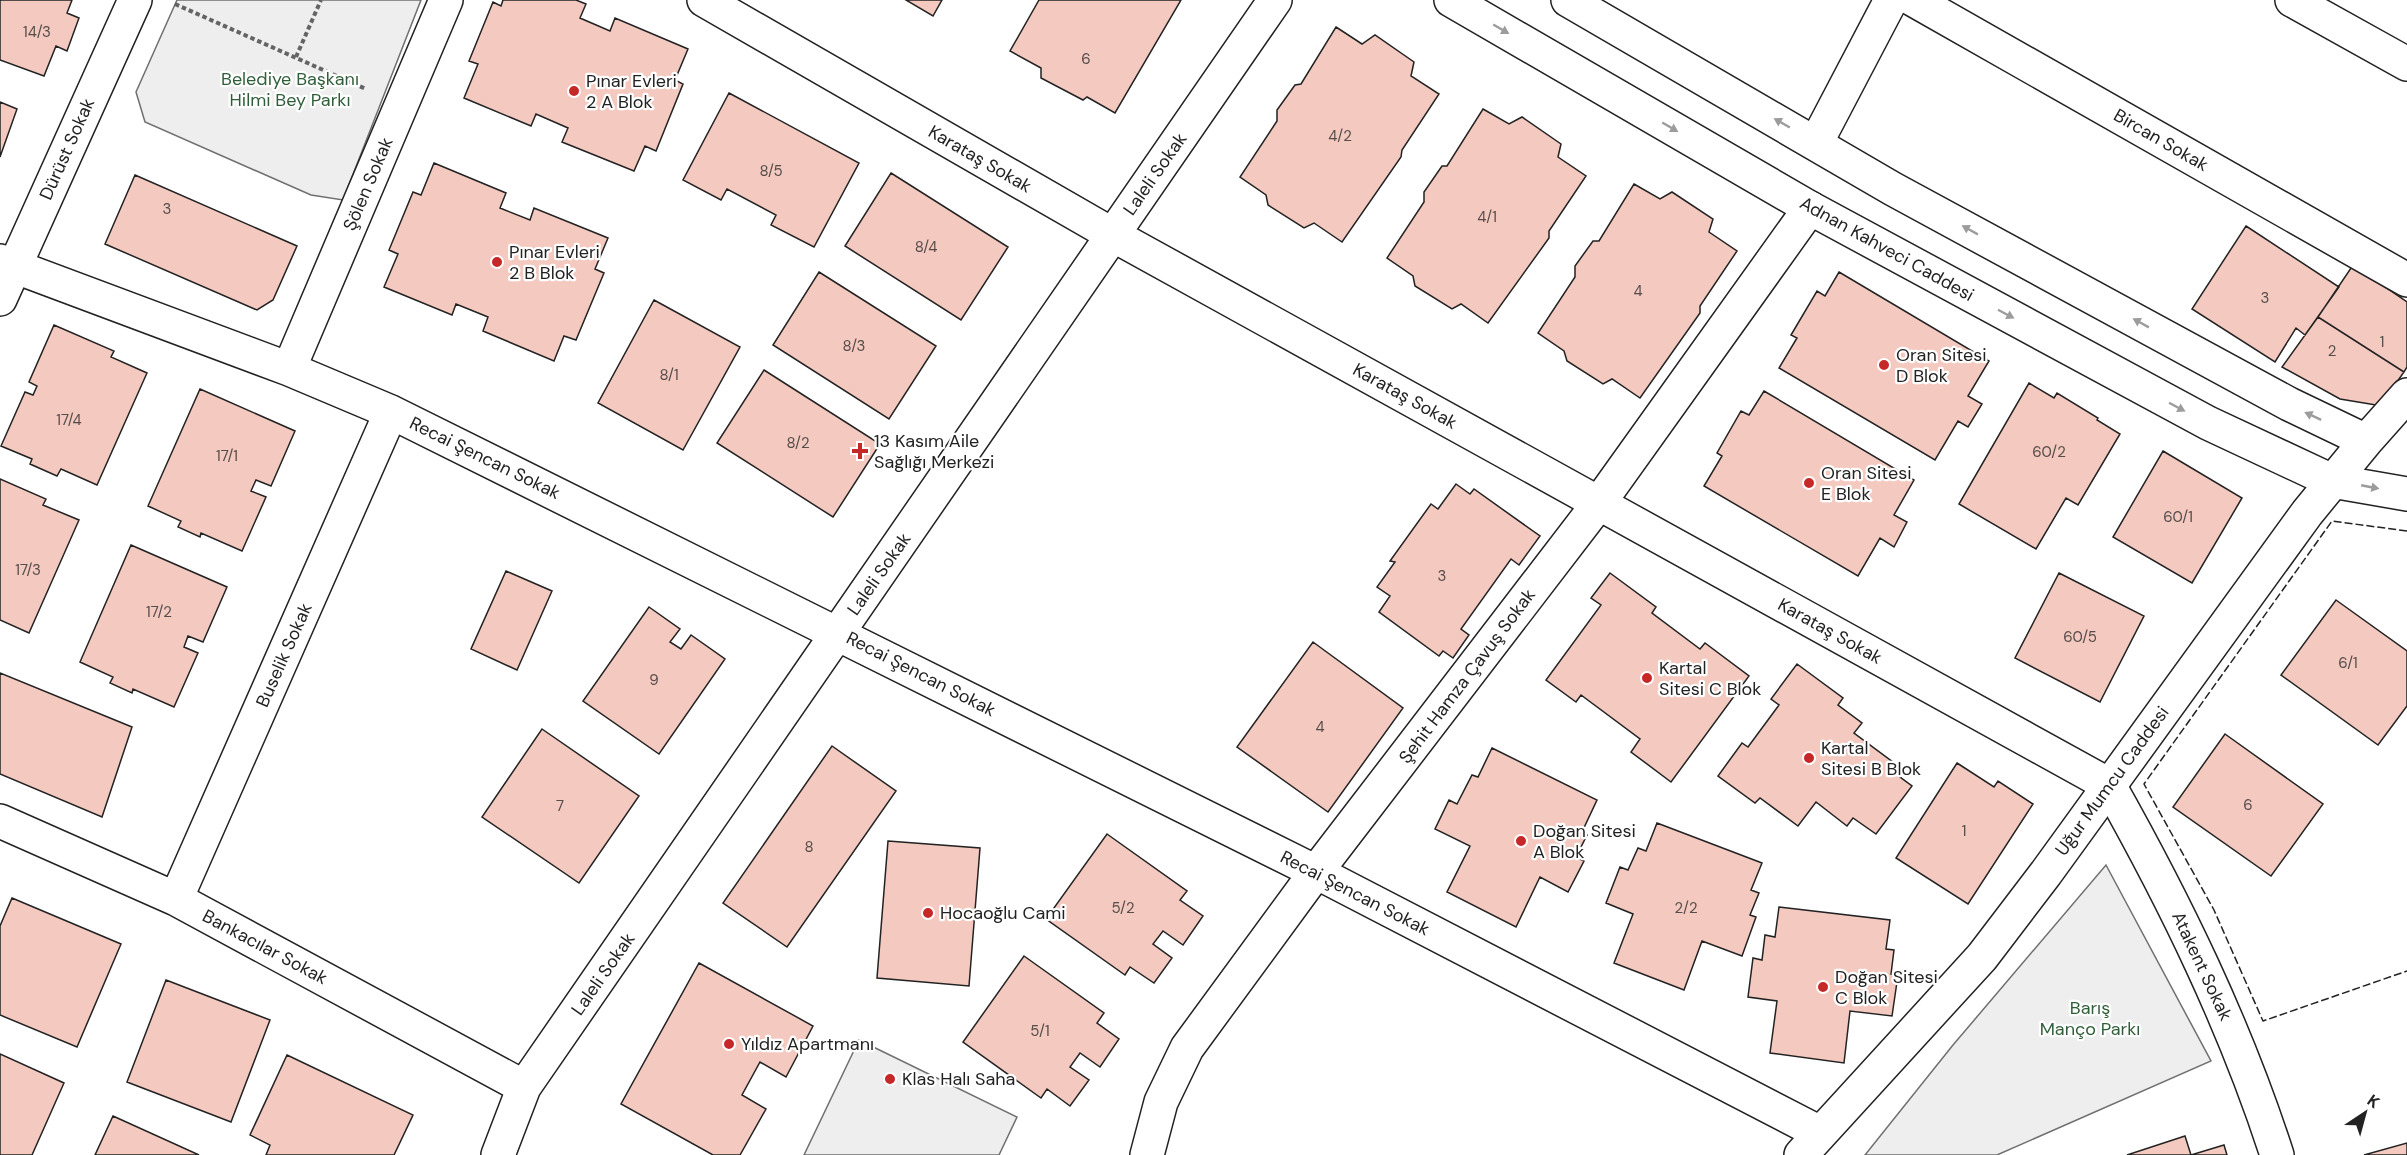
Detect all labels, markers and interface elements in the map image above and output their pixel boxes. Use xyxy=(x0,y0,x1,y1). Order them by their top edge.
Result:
house number: 14/3 xyxy=(23,22,51,42)
one-way arrow xyxy=(1493,24,1509,35)
house number: 6 xyxy=(1081,49,1091,69)
park label: Belediye Başkanı Hilmi Bey Parkı xyxy=(221,67,359,112)
place label: Pınar Evleri 2 A Blok xyxy=(586,69,677,114)
marker: Pınar Evleri 2 A Blok xyxy=(567,84,581,98)
street label: Dürüst Sokak xyxy=(34,94,100,204)
street label: Bircan Sokak xyxy=(2109,103,2213,177)
one-way arrow xyxy=(1774,118,1790,129)
street label: Karataş Sokak xyxy=(924,120,1036,198)
one-way arrow xyxy=(1662,122,1679,132)
house number: 4/2 xyxy=(1328,126,1352,146)
street label: Laleli Sokak xyxy=(1118,128,1192,220)
street label: Şölen Sokak xyxy=(338,134,398,234)
house number: 8/5 xyxy=(759,161,783,181)
street label: Adnan Kahveci Caddesi xyxy=(1796,191,1978,307)
house number: 3 xyxy=(163,199,171,219)
house number: 4/1 xyxy=(1477,207,1497,227)
one-way arrow xyxy=(1961,225,1978,235)
house number: 8/4 xyxy=(915,237,937,257)
place label: Pınar Evleri 2 B Blok xyxy=(509,240,600,285)
marker: Pınar Evleri 2 B Blok xyxy=(490,255,504,269)
house number: 4 xyxy=(1633,281,1643,301)
house number: 3 xyxy=(2261,288,2269,308)
one-way arrow xyxy=(1997,309,2014,319)
one-way arrow xyxy=(2133,318,2150,328)
house number: 1 xyxy=(2380,332,2384,352)
house number: 8/3 xyxy=(843,336,865,356)
house number: 2 xyxy=(2328,341,2336,361)
place label: Oran Sitesi D Blok xyxy=(1896,343,1987,388)
street label: Karataş Sokak xyxy=(1349,357,1461,435)
marker: Oran Sitesi D Blok xyxy=(1877,358,1891,372)
house number: 8/1 xyxy=(659,365,679,385)
one-way arrow xyxy=(2169,402,2186,412)
house number: 17/4 xyxy=(56,410,82,430)
street label: Recai Şencan Sokak xyxy=(406,411,564,505)
one-way arrow xyxy=(2304,411,2321,420)
place label: 13 Kasım Aile Sağlığı Merkezi xyxy=(874,429,994,474)
house number: 8/2 xyxy=(786,433,810,453)
marker: 13 Kasım Aile Sağlığı Merkezi xyxy=(851,442,869,460)
house number: 60/2 xyxy=(2032,442,2066,462)
house number: 17/1 xyxy=(216,446,238,466)
place label: Oran Sitesi E Blok xyxy=(1821,461,1912,506)
marker: Oran Sitesi E Blok xyxy=(1802,476,1816,490)
one-way arrow xyxy=(2360,483,2379,492)
house number: 60/1 xyxy=(2163,507,2193,527)
street label: Laleli Sokak xyxy=(842,528,916,620)
house number: 17/3 xyxy=(15,560,41,580)
house number: 3 xyxy=(1438,566,1446,586)
street label: Şehit Hamza Çavuş Sokak xyxy=(1393,584,1541,768)
street label: Karataş Sokak xyxy=(1774,592,1886,670)
street label: Buselik Sokak xyxy=(250,599,318,711)
house number: 17/2 xyxy=(146,602,172,622)
street label: Recai Şencan Sokak xyxy=(842,626,1000,722)
house number: 60/5 xyxy=(2063,627,2097,647)
house number: 6/1 xyxy=(2338,653,2358,673)
place label: Kartal Sitesi C Blok xyxy=(1659,656,1761,701)
house number: 9 xyxy=(649,670,659,690)
marker: Kartal Sitesi C Blok xyxy=(1640,671,1654,685)
street label: Uğur Mumcu Caddesi xyxy=(2050,701,2174,861)
house number: 4 xyxy=(1315,717,1325,737)
place label: Kartal Sitesi B Blok xyxy=(1821,736,1921,781)
marker: Kartal Sitesi B Blok xyxy=(1802,751,1816,765)
house number: 6 xyxy=(2243,795,2253,815)
house number: 7 xyxy=(556,796,564,816)
place label: Doğan Sitesi A Blok xyxy=(1533,819,1636,864)
house number: 1 xyxy=(1962,821,1966,841)
marker: Doğan Sitesi A Blok xyxy=(1514,834,1528,848)
house number: 8 xyxy=(804,837,814,857)
street label: Recai Şencan Sokak xyxy=(1276,845,1434,941)
house number: 5/2 xyxy=(1111,898,1135,918)
house number: 2/2 xyxy=(1674,898,1698,918)
place label: Hocaoğlu Cami xyxy=(940,901,1066,925)
street label: Bankacılar Sokak xyxy=(198,904,332,990)
marker: Hocaoğlu Cami xyxy=(921,906,935,920)
street label: Atakent Sokak xyxy=(2166,908,2238,1024)
street label: Laleli Sokak xyxy=(566,928,640,1020)
place label: Doğan Sitesi C Blok xyxy=(1835,965,1938,1010)
marker: Doğan Sitesi C Blok xyxy=(1816,980,1830,994)
park label: Barış Manço Parkı xyxy=(2040,996,2140,1041)
house number: 5/1 xyxy=(1030,1021,1050,1041)
place label: Yıldız Apartmanı xyxy=(741,1032,874,1056)
marker: Yıldız Apartmanı xyxy=(722,1037,736,1051)
place label: Klas Halı Saha xyxy=(902,1067,1015,1091)
marker: Klas Halı Saha xyxy=(883,1072,897,1086)
north arrow xyxy=(2335,1083,2395,1143)
text: K xyxy=(2363,1090,2384,1113)

